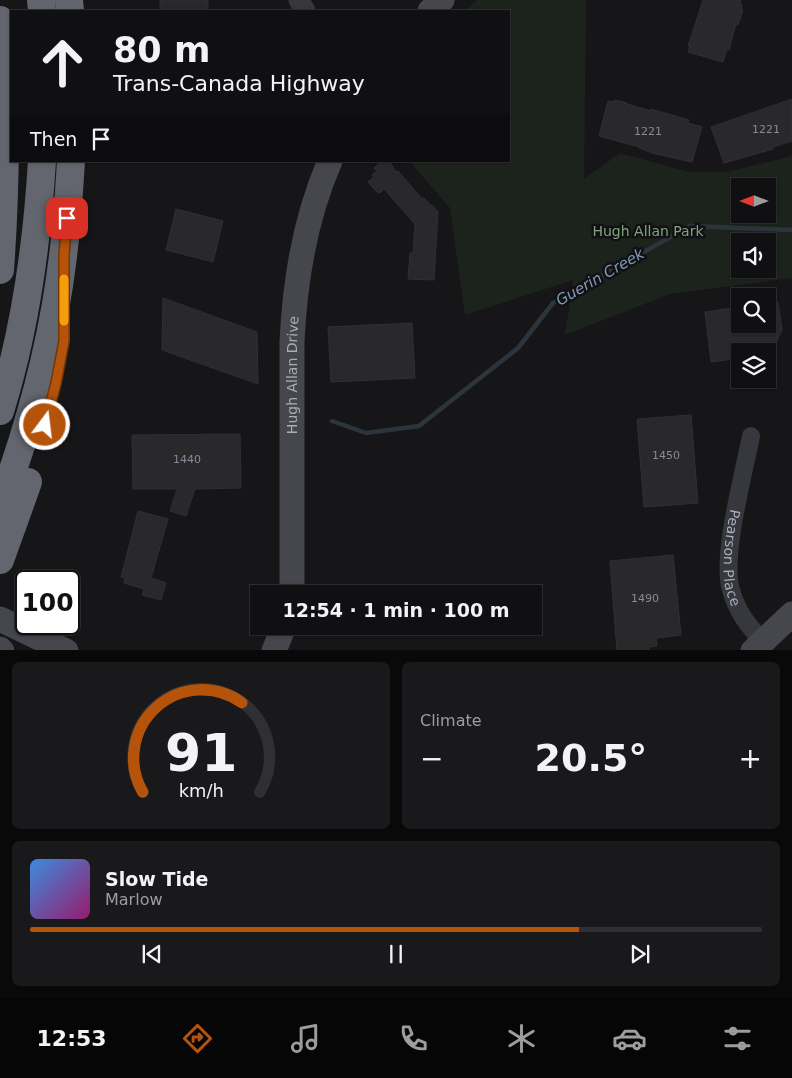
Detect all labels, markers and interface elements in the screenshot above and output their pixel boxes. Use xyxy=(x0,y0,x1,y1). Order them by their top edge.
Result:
icon: ahead xyxy=(30,30,95,95)
text: 80 m xyxy=(113,30,210,70)
text: Trans-Canada Highway xyxy=(113,71,365,96)
house number: 1221 xyxy=(752,123,780,136)
icon: arrive xyxy=(87,125,115,153)
house number: 1221 xyxy=(634,125,662,138)
text: Then xyxy=(30,128,77,150)
north arrow xyxy=(731,178,776,222)
map controls xyxy=(731,178,776,388)
pin xyxy=(46,197,88,239)
icon: arrive xyxy=(53,204,81,232)
park label: Hugh Allan Park xyxy=(592,223,704,239)
button: sound xyxy=(731,233,776,278)
water label: Guerin Creek xyxy=(553,244,648,309)
button: search xyxy=(731,288,776,333)
street label: Hugh Allan Drive xyxy=(284,315,302,434)
button: layers xyxy=(731,343,776,388)
position arrow xyxy=(18,398,70,450)
house number: 1450 xyxy=(652,449,680,462)
house number: 1440 xyxy=(173,453,201,466)
street label: Pearson Place xyxy=(720,508,744,609)
speed limit sign: 100 xyxy=(15,570,80,635)
house number: 1490 xyxy=(631,592,659,605)
text: 12:54 · 1 min · 100 m xyxy=(282,599,510,621)
text: Climate xyxy=(420,711,482,730)
text: 91 xyxy=(165,723,237,783)
text: 20.5° xyxy=(535,736,647,780)
text: − xyxy=(420,742,443,775)
text: + xyxy=(739,742,762,775)
text: km/h xyxy=(178,780,224,801)
text: Slow Tide xyxy=(105,868,208,890)
text: Marlow xyxy=(105,890,163,909)
icon: previous xyxy=(138,940,166,968)
icon: pause xyxy=(382,940,410,968)
icon: next xyxy=(626,940,654,968)
icon: directions xyxy=(180,1021,215,1056)
icon: music xyxy=(288,1021,323,1056)
icon: phone xyxy=(396,1021,431,1056)
icon: climate xyxy=(504,1021,539,1056)
icon: car xyxy=(612,1021,647,1056)
icon: filters xyxy=(720,1021,755,1056)
text: 12:53 xyxy=(37,1026,107,1051)

